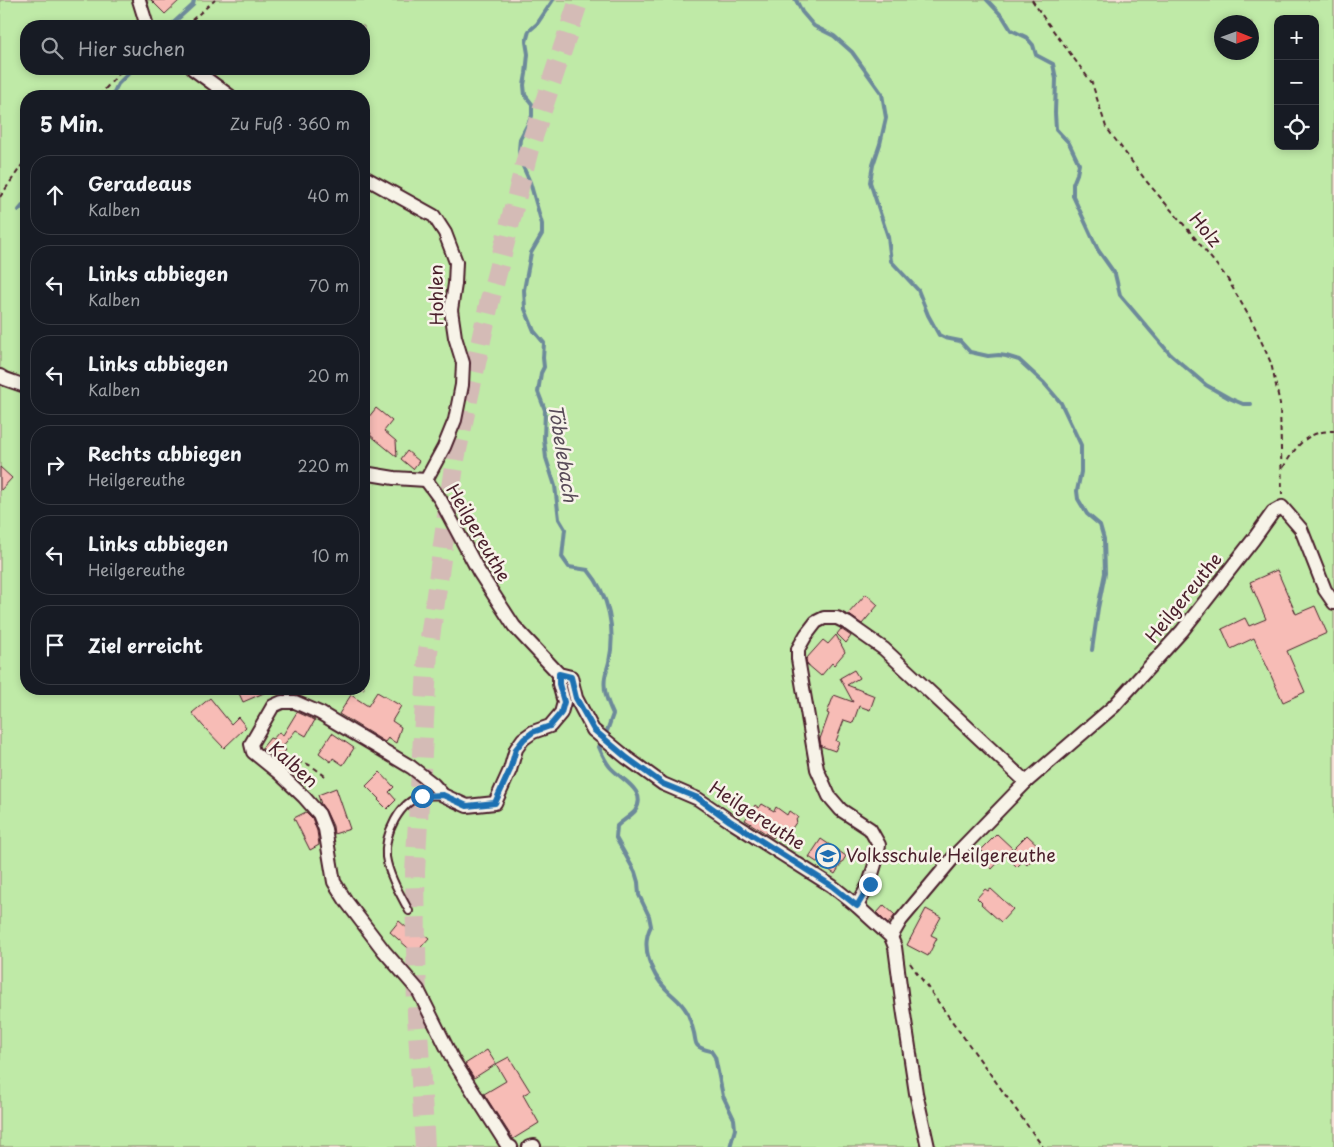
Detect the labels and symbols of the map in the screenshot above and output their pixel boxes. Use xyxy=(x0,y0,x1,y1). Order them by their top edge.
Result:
north arrow xyxy=(1214,15,1259,60)
street label: Holz xyxy=(1184,206,1229,252)
street label: Hohlen xyxy=(421,264,450,326)
water label: Töbelebach xyxy=(542,402,586,505)
street label: Heilgereuthe xyxy=(440,478,518,586)
street label: Heilgereuthe xyxy=(1138,546,1228,648)
street label: Kalben xyxy=(263,734,325,794)
street label: Heilgereuthe xyxy=(705,774,811,856)
route start xyxy=(411,785,434,808)
place label: Volksschule Heilgereuthe xyxy=(846,841,1056,868)
school or university icon: Volksschule Heilgereuthe xyxy=(815,843,841,869)
route end xyxy=(859,873,882,896)

